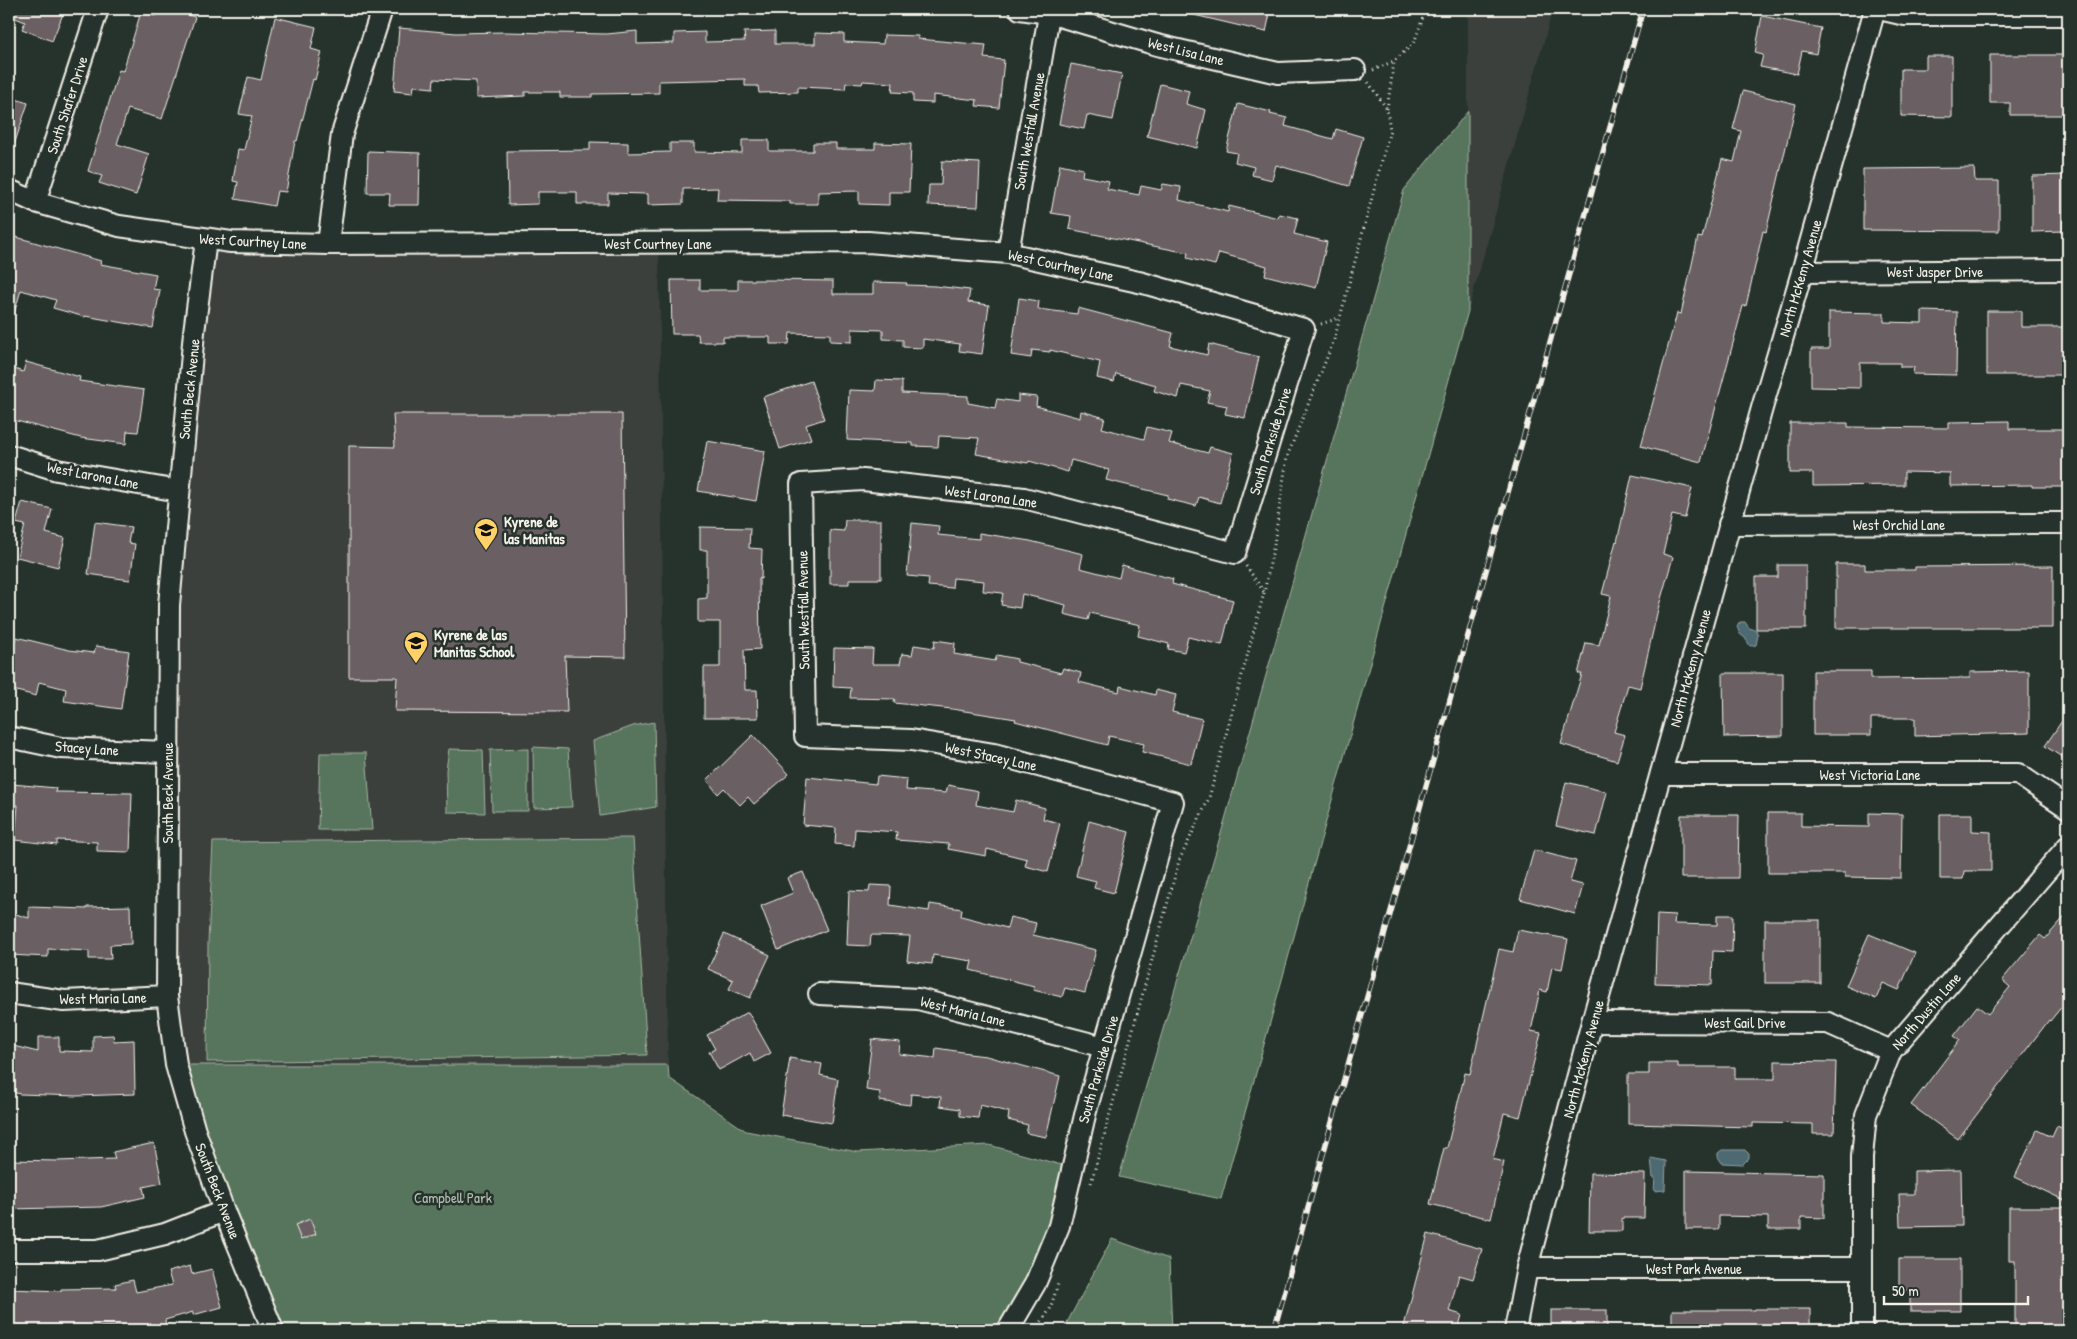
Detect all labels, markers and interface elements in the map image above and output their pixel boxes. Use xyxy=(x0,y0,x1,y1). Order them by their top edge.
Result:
street label: West Lisa Lane xyxy=(1146,31,1226,71)
street label: South Shafer Drive xyxy=(41,53,93,157)
street label: South Westfall Avenue xyxy=(1008,70,1050,192)
street label: North McKemy Avenue xyxy=(1773,217,1827,339)
street label: West Courtney Lane xyxy=(199,228,307,254)
street label: West Courtney Lane xyxy=(604,233,712,254)
street label: West Courtney Lane xyxy=(1006,244,1116,286)
street label: West Jasper Drive xyxy=(1887,261,1983,282)
street label: South Beck Avenue xyxy=(173,338,205,440)
street label: South Parkside Drive xyxy=(1244,385,1296,497)
street label: West Larona Lane xyxy=(45,456,141,494)
street label: West Larona Lane xyxy=(943,479,1039,513)
place label: Kyrene de las Manitas xyxy=(504,511,565,549)
street label: West Orchid Lane xyxy=(1853,514,1945,535)
school or university icon: Kyrene de las Manitas xyxy=(473,517,499,551)
street label: South Westfall Avenue xyxy=(791,550,815,670)
street label: North McKemy Avenue xyxy=(1664,607,1716,729)
place label: Kyrene de las Manitas School xyxy=(434,624,515,662)
school or university icon: Kyrene de las Manitas School xyxy=(403,630,429,664)
street label: Stacey Lane xyxy=(54,735,120,761)
street label: West Stacey Lane xyxy=(943,736,1039,776)
street label: South Beck Avenue xyxy=(157,742,178,843)
street label: West Victoria Lane xyxy=(1819,764,1921,785)
street label: North Dustin Lane xyxy=(1886,968,1966,1054)
street label: West Maria Lane xyxy=(59,987,147,1009)
street label: West Maria Lane xyxy=(918,990,1008,1032)
street label: North McKemy Avenue xyxy=(1557,998,1609,1120)
street label: South Parkside Drive xyxy=(1073,1012,1123,1126)
street label: West Gail Drive xyxy=(1704,1012,1786,1033)
street label: South Beck Avenue xyxy=(190,1140,246,1242)
park label: Campbell Park xyxy=(414,1187,492,1208)
street label: West Park Avenue xyxy=(1646,1258,1742,1279)
scale bar xyxy=(1884,1274,2028,1306)
text: 50 m xyxy=(1892,1280,1919,1301)

